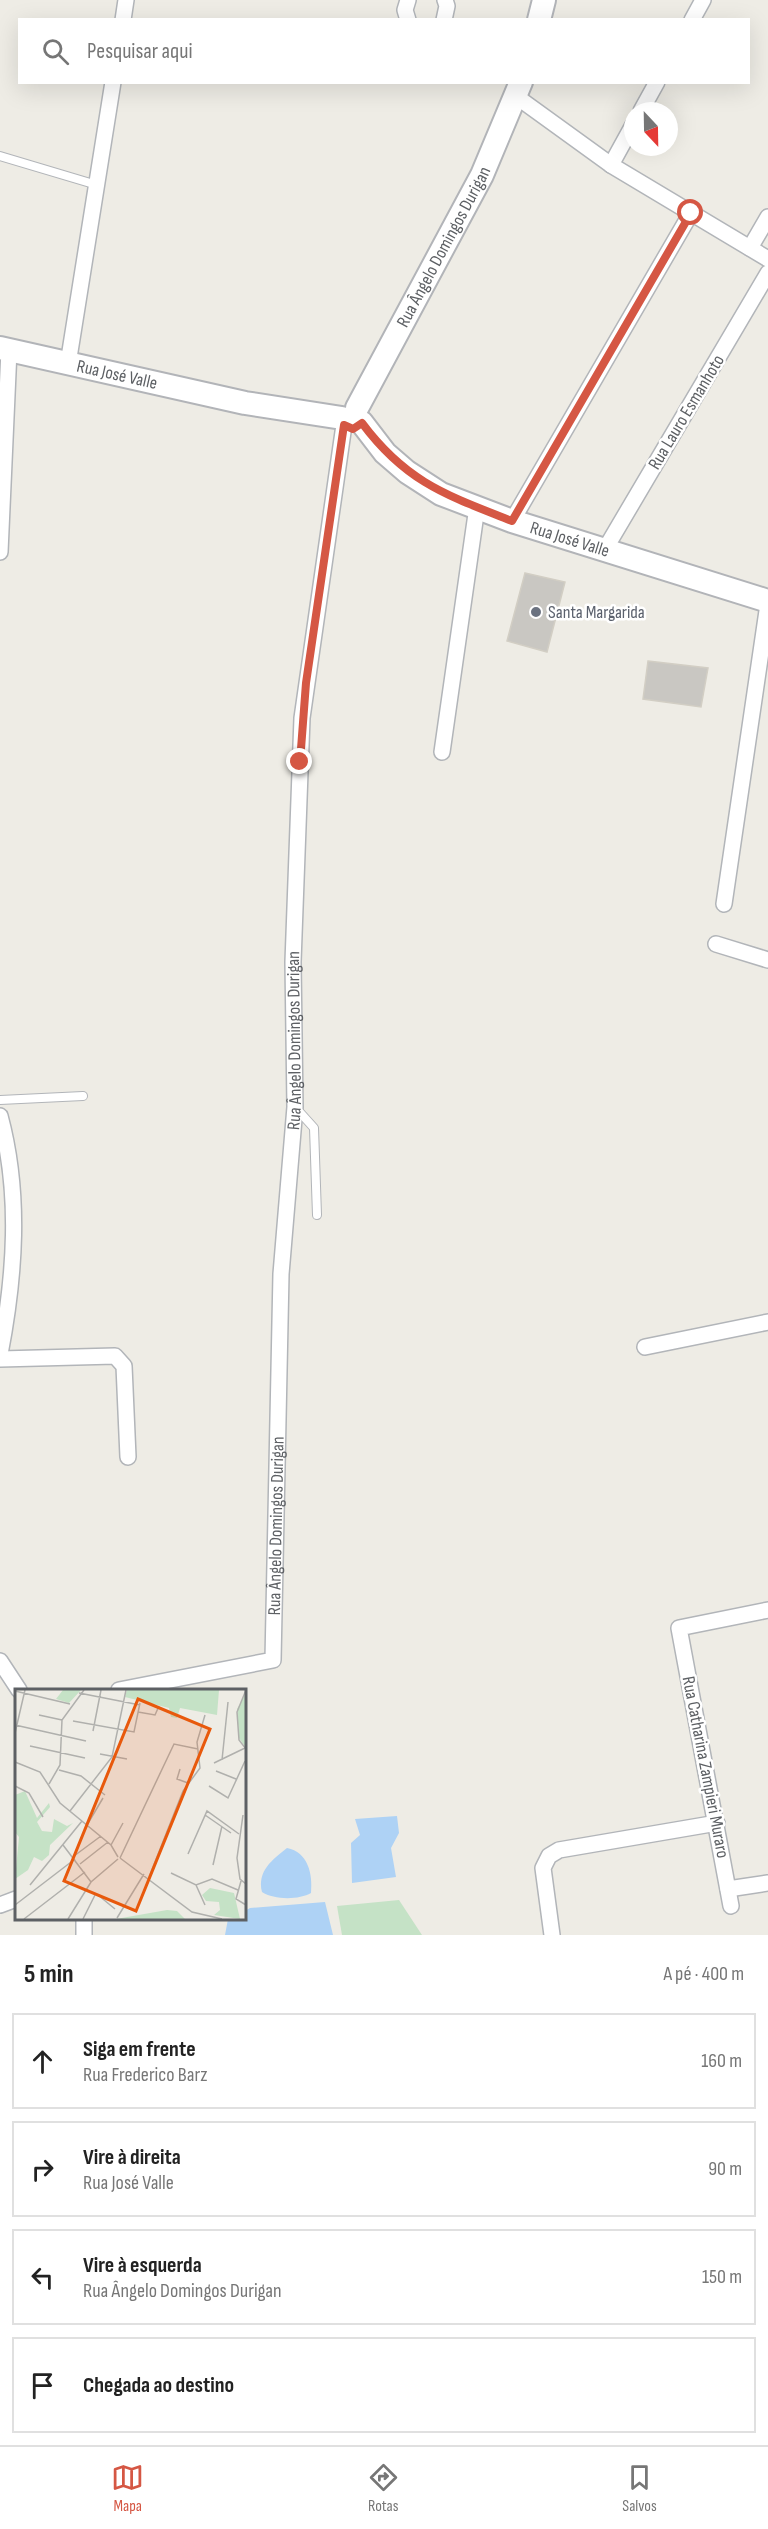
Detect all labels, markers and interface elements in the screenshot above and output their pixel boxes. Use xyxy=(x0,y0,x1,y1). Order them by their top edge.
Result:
search box xyxy=(18,18,750,84)
icon: search xyxy=(39,35,72,68)
text: Pesquisar aqui xyxy=(87,38,192,65)
north arrow xyxy=(624,102,678,156)
street label: Rua Ângelo Domingos Durigan xyxy=(392,164,495,331)
route start xyxy=(677,199,703,225)
street label: Rua Lauro Esmanhoto xyxy=(644,351,729,473)
street label: Rua José Valle xyxy=(75,356,159,394)
street label: Rua José Valle xyxy=(528,517,612,562)
place label: Santa Margarida xyxy=(548,602,645,623)
marker: Santa Margarida xyxy=(529,605,543,619)
route end xyxy=(286,748,312,774)
street label: Rua Ângelo Domingos Durigan xyxy=(283,951,306,1131)
street label: Rua Ângelo Domingos Durigan xyxy=(264,1436,289,1616)
street label: Rua Catharina Zampieri Muraro xyxy=(678,1674,733,1860)
inset map xyxy=(15,1689,246,1920)
text: 5 min xyxy=(24,1959,74,1990)
text: A pé · 400 m xyxy=(663,1962,744,1986)
text: Siga em frente xyxy=(83,2036,196,2063)
icon: ahead xyxy=(26,2045,59,2078)
text: 160 m xyxy=(701,2049,742,2073)
text: Rua Frederico Barz xyxy=(83,2063,207,2087)
text: Vire à direita xyxy=(83,2144,181,2171)
icon: right xyxy=(26,2153,59,2186)
text: 90 m xyxy=(708,2157,742,2181)
text: Rua José Valle xyxy=(83,2171,174,2195)
text: Vire à esquerda xyxy=(83,2252,202,2279)
icon: left xyxy=(26,2261,59,2294)
text: 150 m xyxy=(702,2265,742,2289)
text: Rua Ângelo Domingos Durigan xyxy=(83,2279,282,2303)
icon: arrive xyxy=(26,2369,59,2402)
text: Chegada ao destino xyxy=(83,2372,234,2399)
tab: Mapa xyxy=(111,2461,144,2516)
tab: Rotas xyxy=(367,2461,400,2516)
tab: Salvos xyxy=(622,2461,657,2516)

